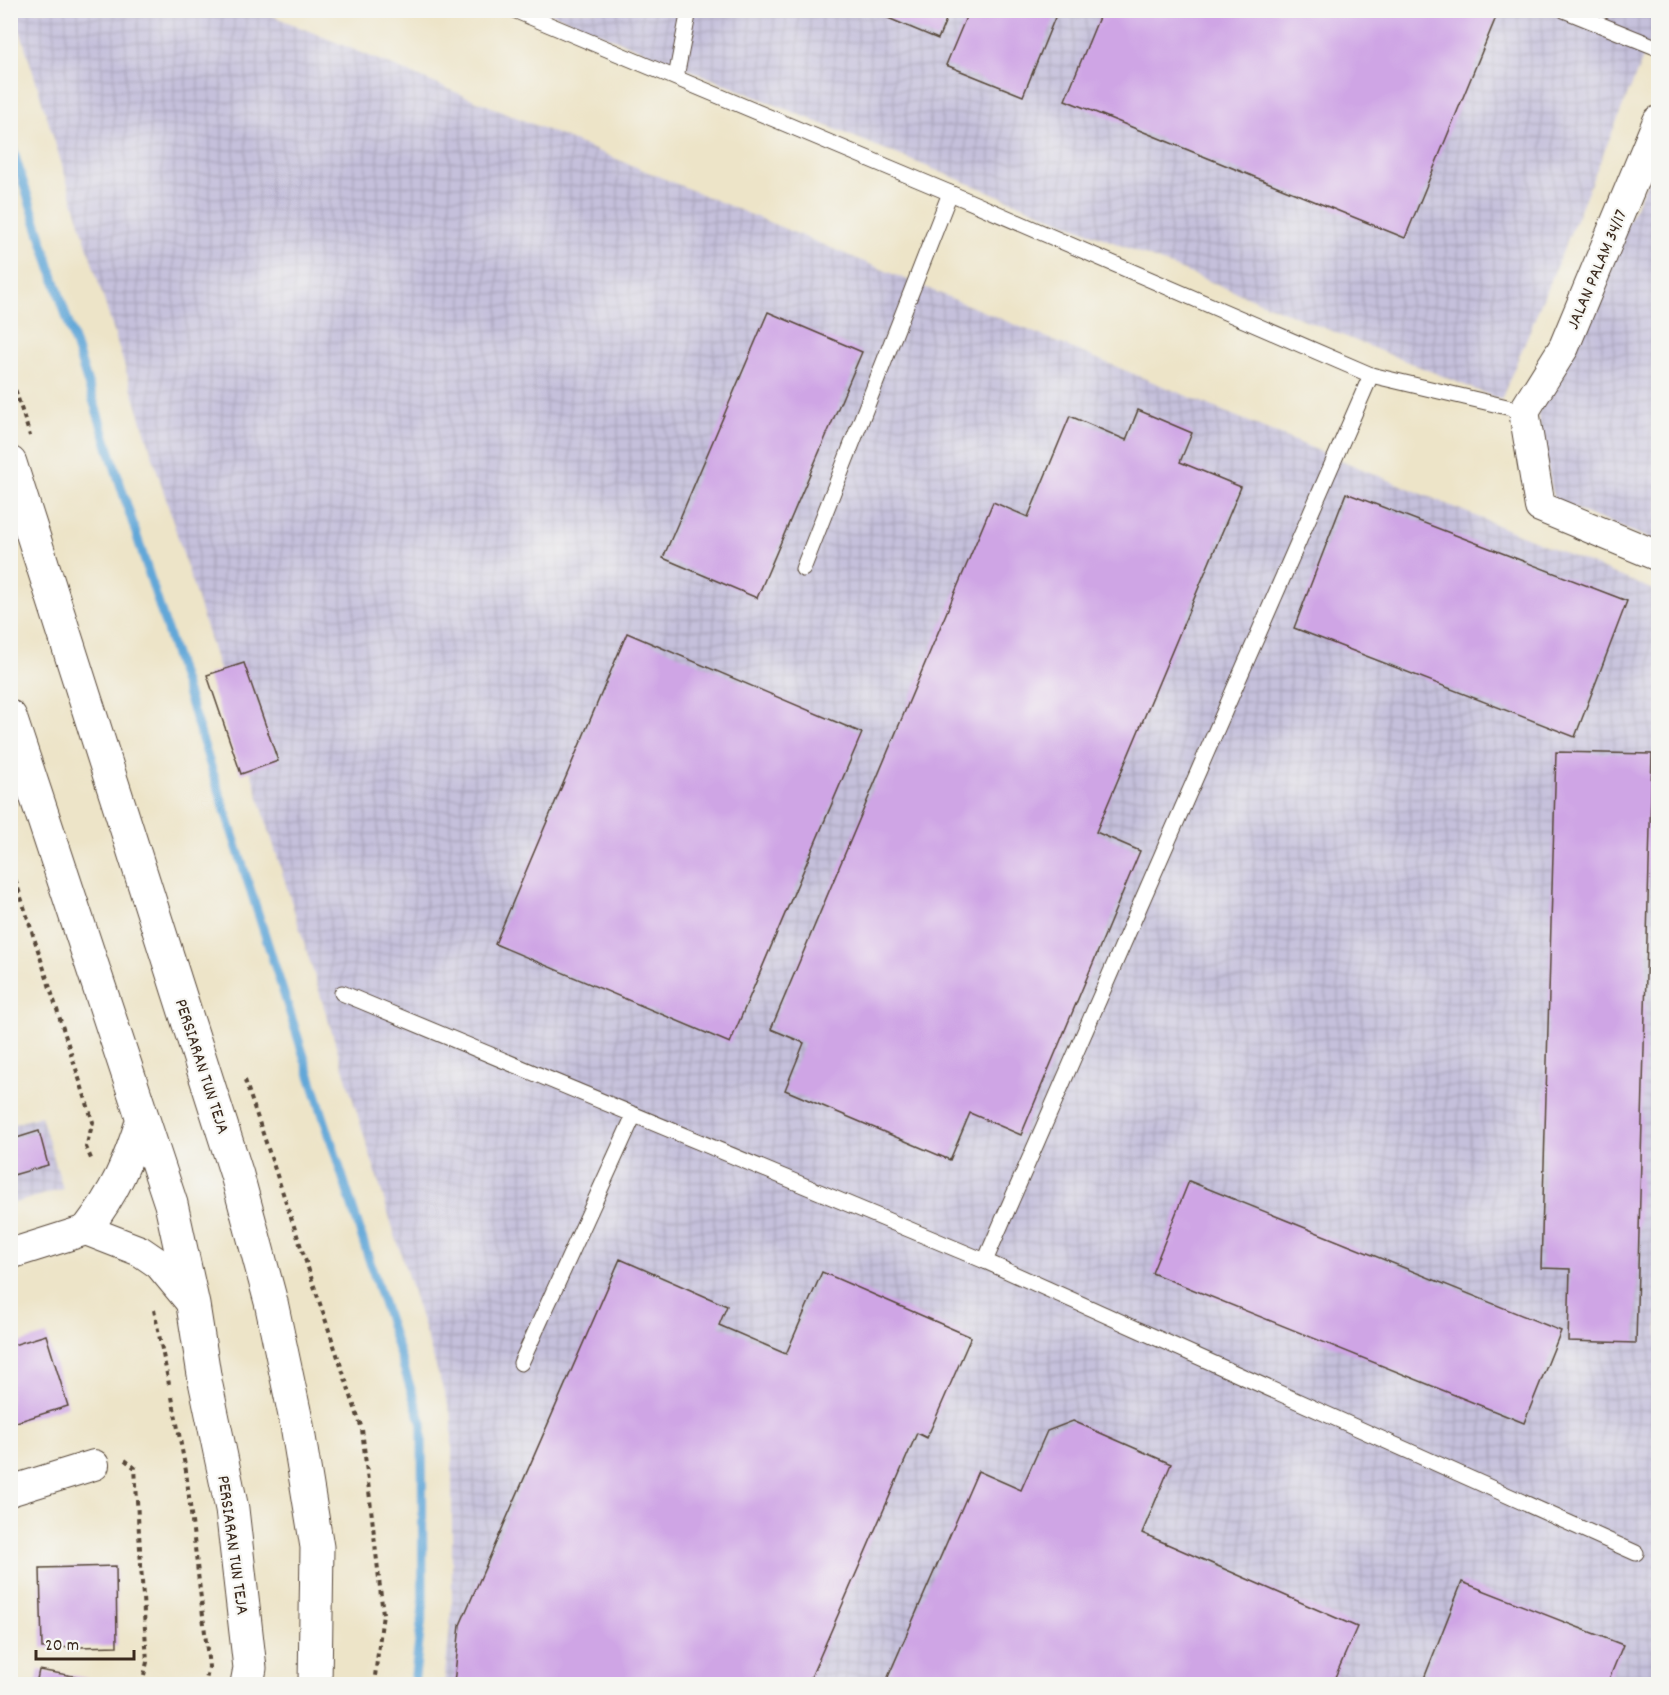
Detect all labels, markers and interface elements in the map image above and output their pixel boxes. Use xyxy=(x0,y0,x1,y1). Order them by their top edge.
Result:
street label: JALAN PALAM 34/17 xyxy=(1562,206,1635,334)
street label: PERSIARAN TUN TEJA xyxy=(167,996,234,1138)
street label: PERSIARAN TUN TEJA xyxy=(209,1474,254,1617)
scale bar xyxy=(36,1623,134,1661)
text: 20 m xyxy=(45,1634,79,1659)

